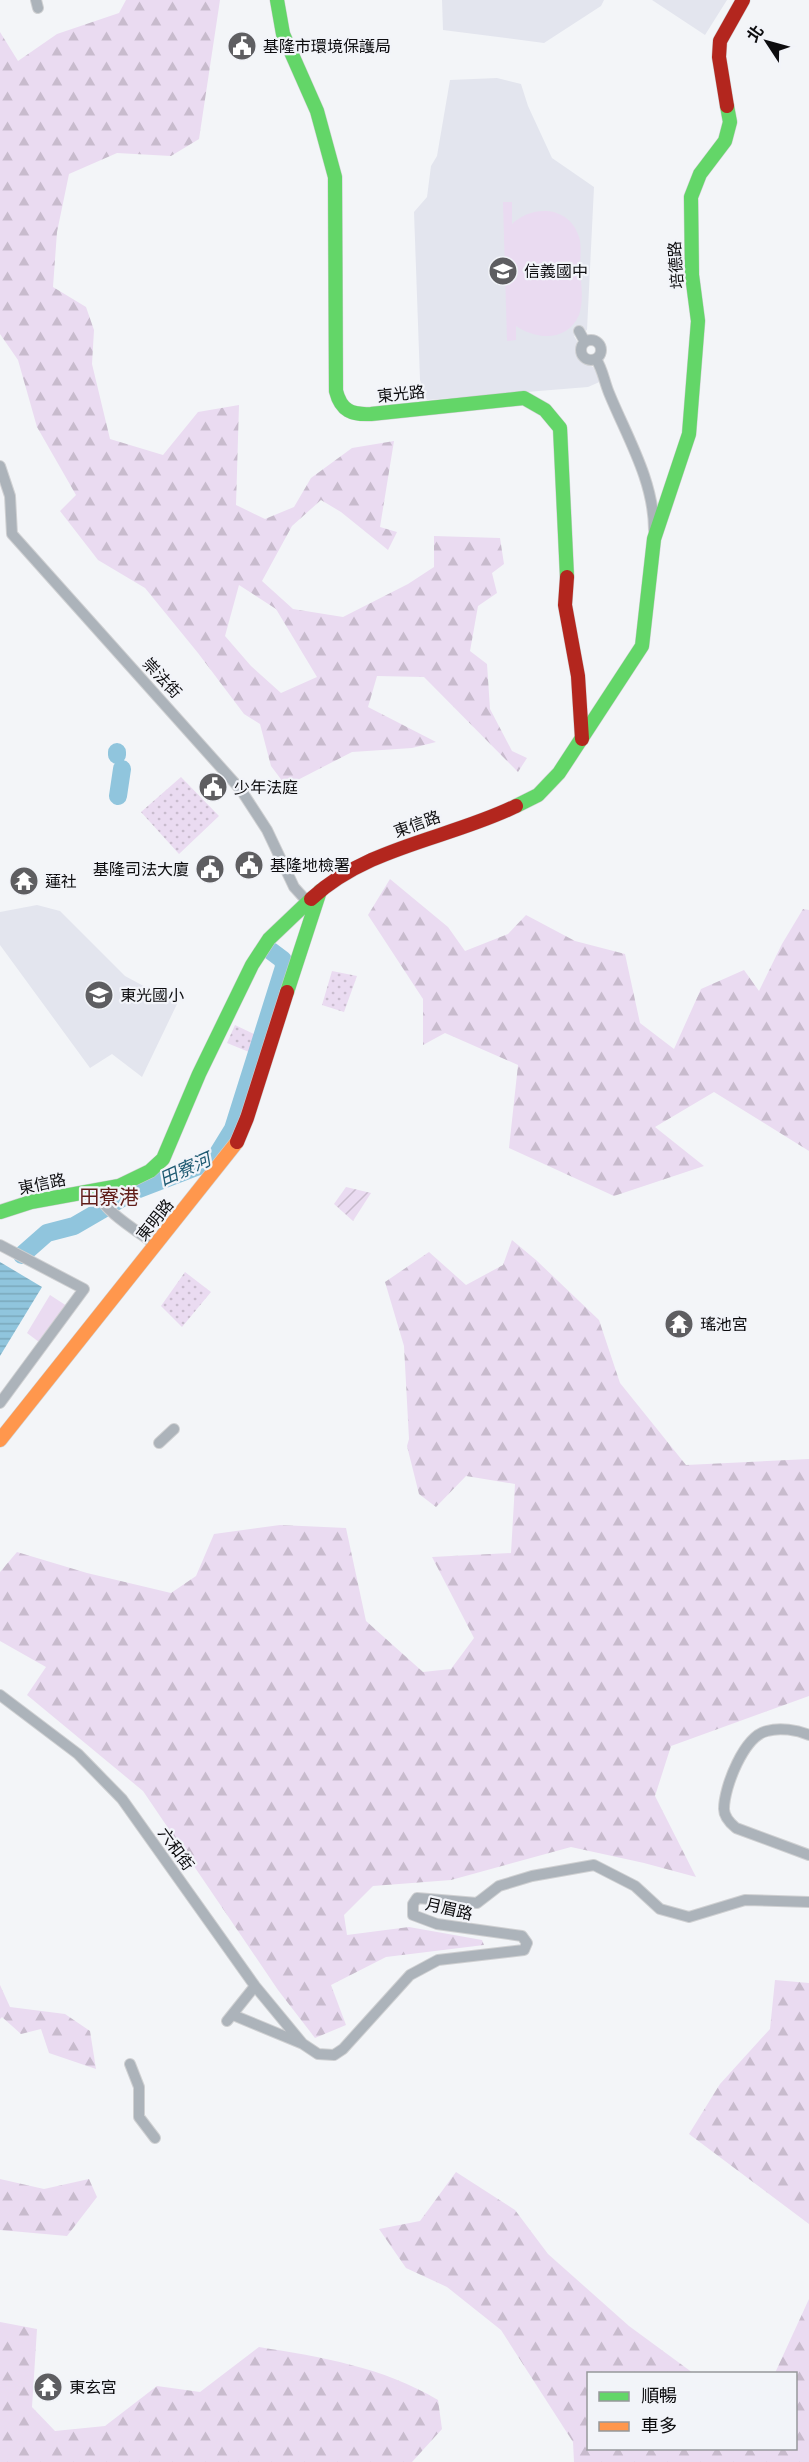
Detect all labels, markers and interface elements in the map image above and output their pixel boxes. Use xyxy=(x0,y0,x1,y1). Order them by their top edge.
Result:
north arrow xyxy=(737,12,797,72)
text: 北 xyxy=(743,21,768,46)
public building icon: 基隆市環境保護局 xyxy=(226,30,258,62)
place label: 基隆市環境保護局 xyxy=(263,37,391,56)
street label: 培德路 xyxy=(665,240,687,290)
school or university icon: 信義國中 xyxy=(487,255,519,287)
place label: 信義國中 xyxy=(524,262,588,281)
street label: 東光路 xyxy=(376,382,426,406)
street label: 崇法街 xyxy=(139,654,185,702)
public building icon: 少年法庭 xyxy=(197,771,229,803)
place label: 少年法庭 xyxy=(234,778,298,797)
street label: 東信路 xyxy=(391,807,443,841)
public building icon: 基隆地檢署 xyxy=(233,849,265,881)
public building icon: 基隆司法大廈 xyxy=(194,853,226,885)
place label: 基隆地檢署 xyxy=(270,856,350,875)
place label: 基隆司法大廈 xyxy=(93,860,189,879)
temple icon: 蓮社 xyxy=(8,865,40,897)
place label: 蓮社 xyxy=(45,872,77,891)
school or university icon: 東光國小 xyxy=(83,979,115,1011)
place label: 東光國小 xyxy=(120,986,184,1005)
water label: 田寮河 xyxy=(156,1147,217,1190)
street label: 東信路 xyxy=(17,1170,67,1198)
district label: 田寮港 xyxy=(79,1185,139,1209)
street label: 東明路 xyxy=(133,1195,177,1245)
temple icon: 瑤池宮 xyxy=(663,1308,695,1340)
place label: 瑤池宮 xyxy=(700,1315,748,1334)
street label: 六和街 xyxy=(154,1824,198,1874)
street label: 月眉路 xyxy=(423,1894,475,1924)
temple icon: 東玄宮 xyxy=(32,2371,64,2403)
legend xyxy=(587,2372,797,2450)
place label: 東玄宮 xyxy=(69,2378,117,2397)
text: 順暢 xyxy=(641,2385,677,2406)
text: 車多 xyxy=(641,2415,677,2436)

